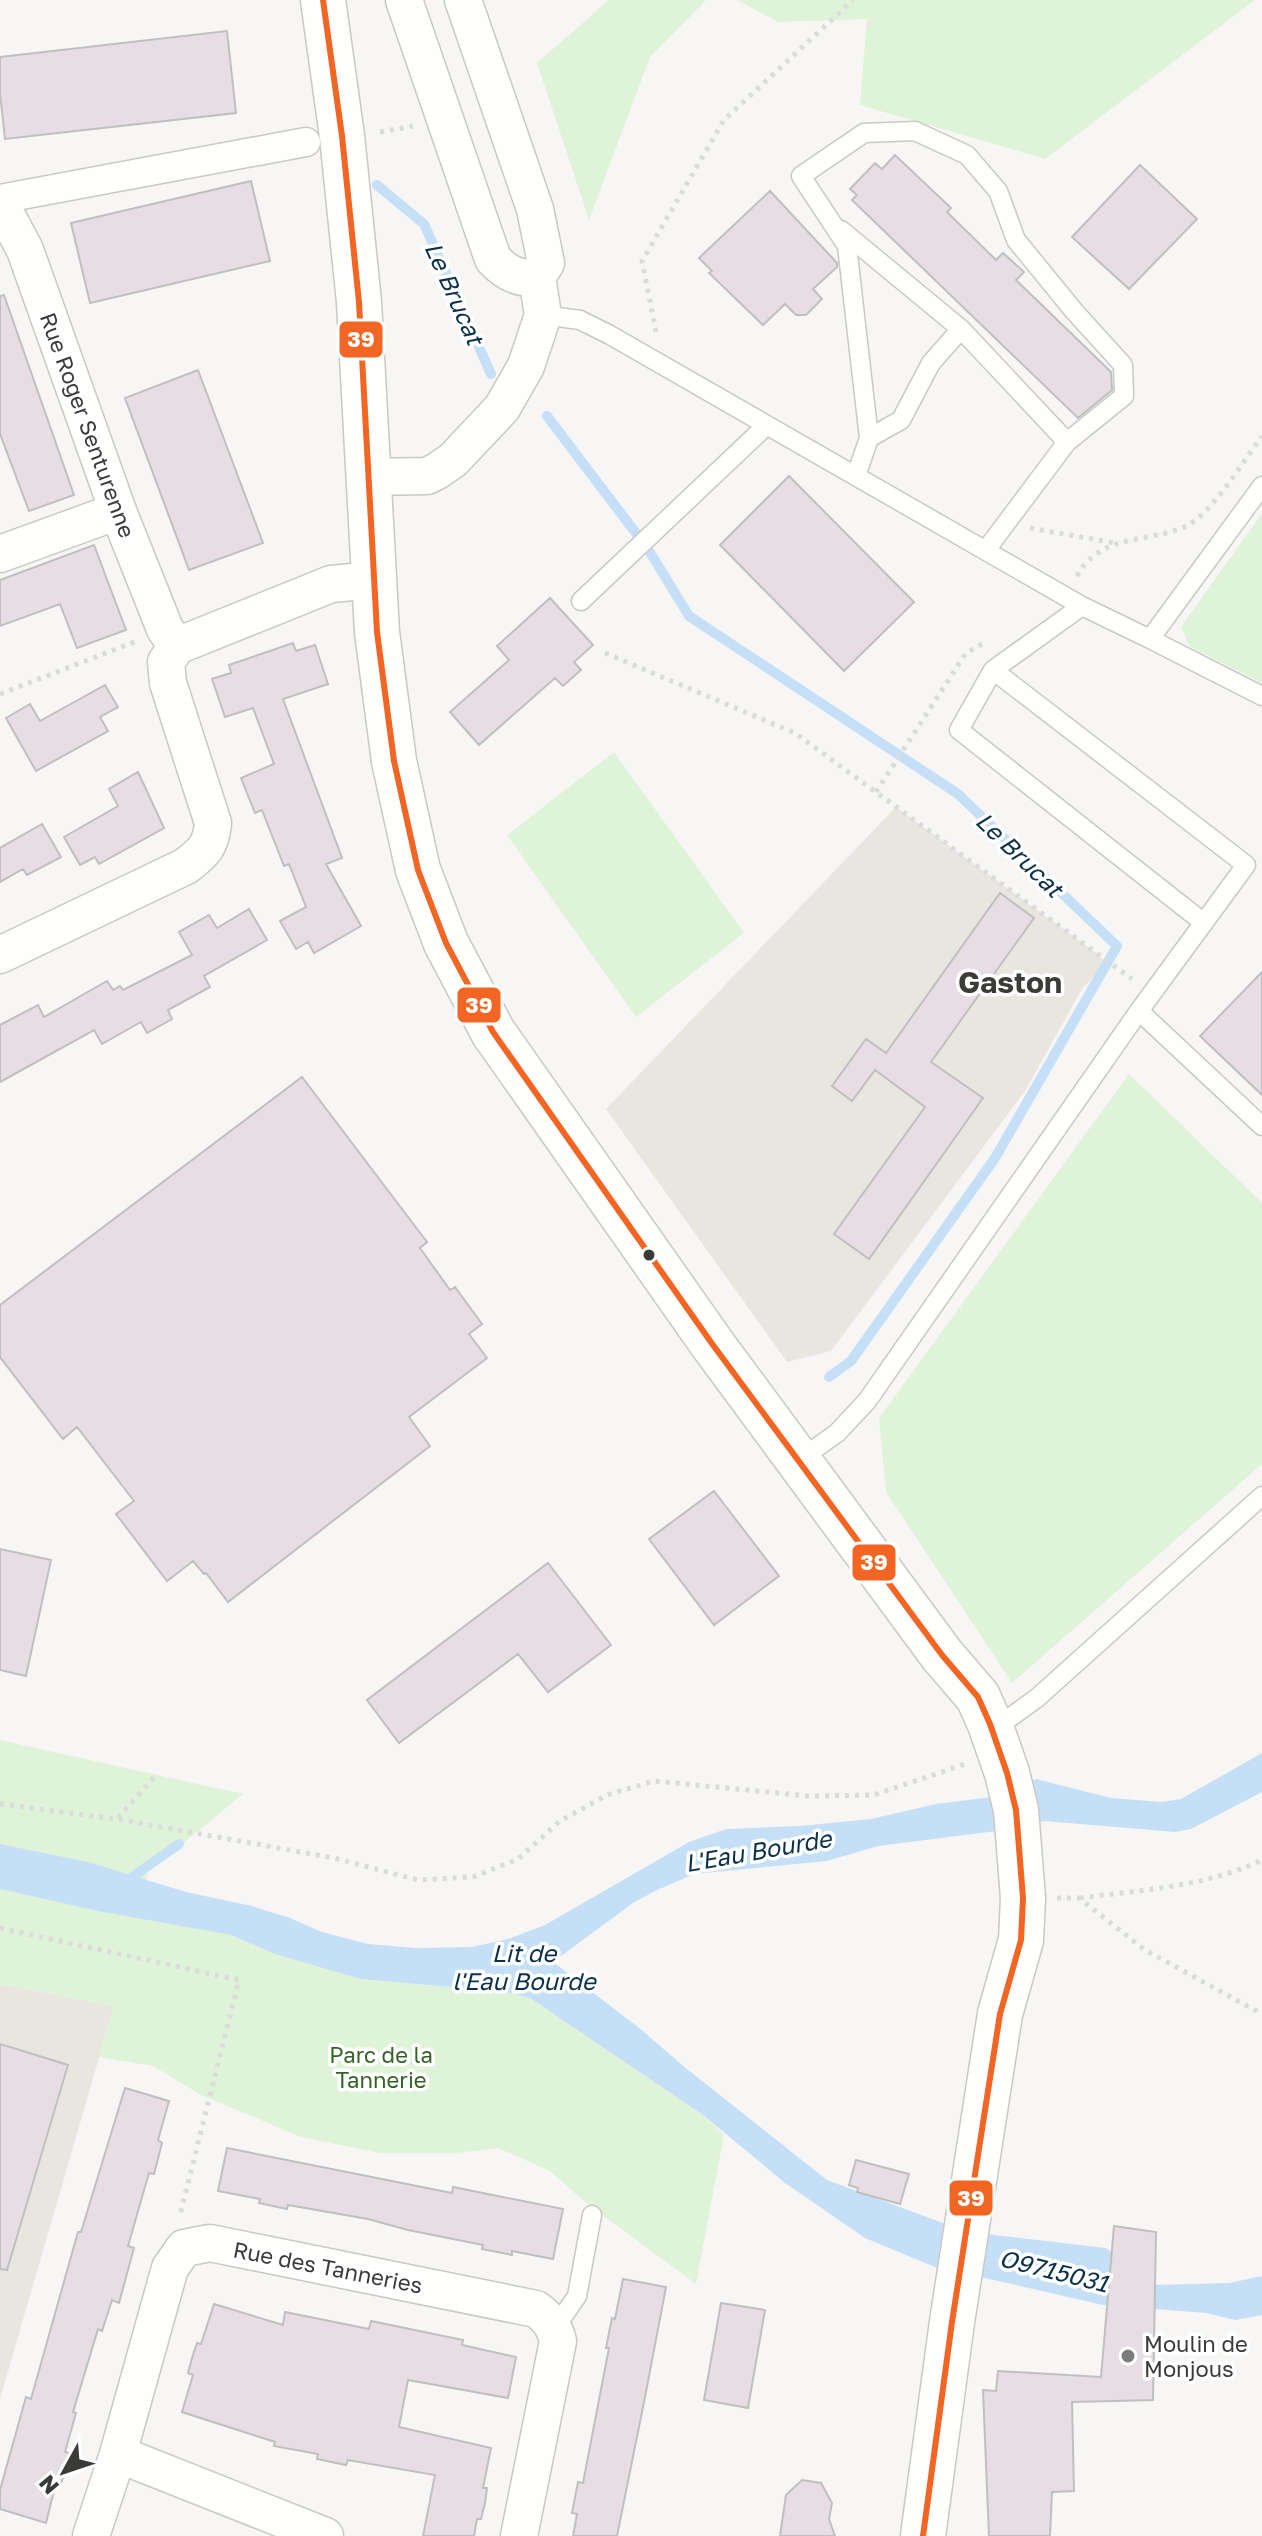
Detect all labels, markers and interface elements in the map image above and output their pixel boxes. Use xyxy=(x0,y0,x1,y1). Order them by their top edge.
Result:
water label: Le Brucat xyxy=(420,237,491,351)
street label: Rue Roger Senturenne xyxy=(35,309,141,541)
line badge: 39 xyxy=(338,320,384,359)
text: 39 xyxy=(347,325,375,352)
water label: Le Brucat xyxy=(971,806,1071,904)
district label: Gaston xyxy=(958,964,1062,1000)
line badge: 39 xyxy=(456,986,502,1024)
text: 39 xyxy=(465,991,493,1018)
unlabelled marker xyxy=(641,1247,657,1263)
line badge: 39 xyxy=(851,1543,897,1582)
text: 39 xyxy=(860,1548,888,1575)
water label: L'Eau Bourde xyxy=(683,1823,835,1877)
water label: Lit de l'Eau Bourde xyxy=(452,1938,598,1995)
park label: Parc de la Tannerie xyxy=(329,2041,433,2093)
line badge: 39 xyxy=(948,2179,994,2217)
text: 39 xyxy=(957,2184,985,2211)
street label: Rue des Tanneries xyxy=(231,2235,425,2299)
water label: O9715031 xyxy=(997,2242,1112,2298)
place label: Moulin de Monjous xyxy=(1144,2330,1248,2382)
marker: Moulin de Monjous xyxy=(1119,2347,1137,2365)
north arrow xyxy=(24,2432,104,2512)
text: N xyxy=(33,2470,64,2500)

